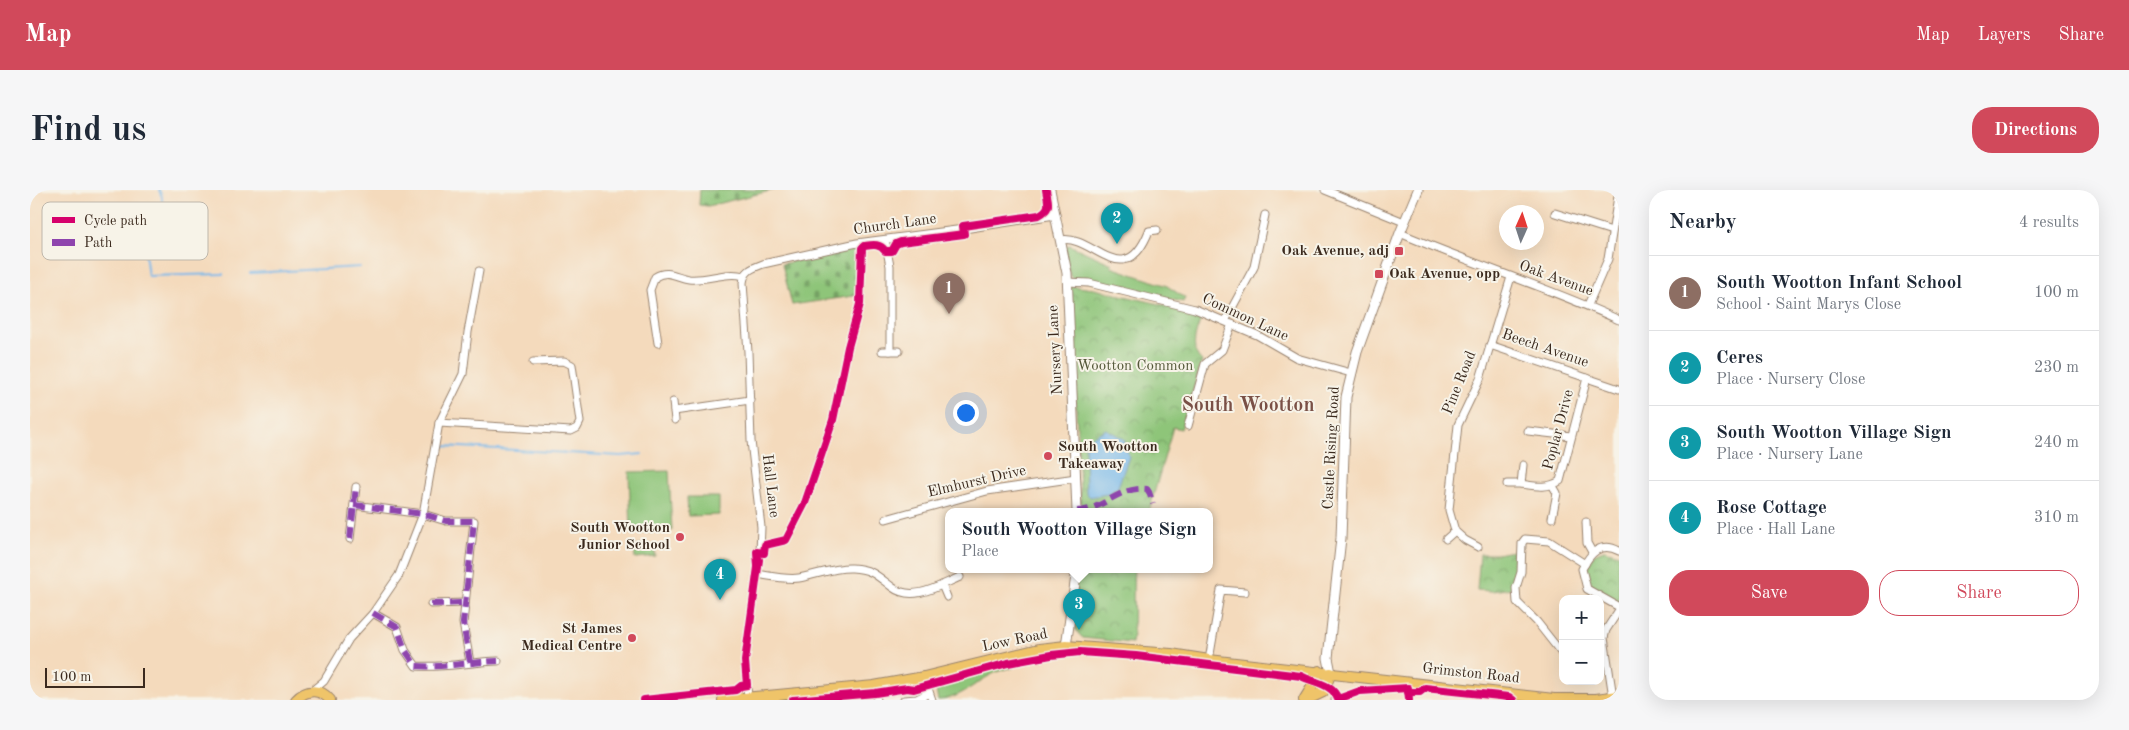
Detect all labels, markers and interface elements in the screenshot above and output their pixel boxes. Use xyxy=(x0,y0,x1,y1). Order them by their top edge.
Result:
text: Map xyxy=(25,23,72,47)
text: Map xyxy=(1916,26,1950,44)
text: Layers xyxy=(1978,26,2030,44)
text: Share xyxy=(2058,26,2104,44)
button: Directions xyxy=(1972,107,2099,153)
text: Find us xyxy=(30,113,146,148)
legend xyxy=(42,202,208,260)
pin: 2 xyxy=(1101,203,1133,244)
north arrow xyxy=(1499,205,1544,250)
street label: Church Lane xyxy=(852,212,938,238)
text: Nearby xyxy=(1669,212,1737,233)
text: Cycle path xyxy=(84,214,147,228)
text: 4 results xyxy=(2019,215,2079,231)
text: Path xyxy=(84,236,113,250)
place label: Oak Avenue, adj xyxy=(1281,244,1389,259)
marker: Oak Avenue, adj xyxy=(1393,245,1405,257)
street label: Oak Avenue xyxy=(1517,259,1595,299)
place label: Oak Avenue, opp xyxy=(1389,267,1500,282)
marker: Oak Avenue, opp xyxy=(1373,268,1385,280)
pin: 1 xyxy=(933,273,965,314)
text: South Wootton Infant School xyxy=(1716,274,1962,293)
text: 1 xyxy=(1680,285,1690,301)
text: 100 m xyxy=(2034,285,2079,301)
street label: Common Lane xyxy=(1199,291,1291,345)
text: School · Saint Marys Close xyxy=(1716,297,1901,313)
street label: Nursery Lane xyxy=(1046,305,1066,395)
street label: Beech Avenue xyxy=(1500,327,1590,371)
street label: Pine Road xyxy=(1441,349,1480,417)
text: Ceres xyxy=(1716,349,1763,368)
park label: Wootton Common xyxy=(1077,359,1193,374)
text: 2 xyxy=(1680,360,1690,376)
text: 230 m xyxy=(2034,360,2079,376)
text: Place · Nursery Close xyxy=(1716,372,1865,388)
street label: Castle Rising Road xyxy=(1321,386,1343,510)
street label: Poplar Drive xyxy=(1541,388,1577,472)
district label: South Wootton xyxy=(1181,396,1315,416)
your location xyxy=(953,400,979,426)
text: South Wootton Village Sign xyxy=(1716,424,1952,443)
text: 3 xyxy=(1680,435,1690,451)
text: 240 m xyxy=(2034,435,2079,451)
place label: South Wootton Takeaway xyxy=(1058,440,1158,472)
text: Place · Nursery Lane xyxy=(1716,447,1863,463)
marker: South Wootton Takeaway xyxy=(1042,450,1054,462)
street label: Hall Lane xyxy=(759,453,781,519)
street label: Elmhurst Drive xyxy=(926,463,1028,501)
text: Rose Cottage xyxy=(1716,499,1827,518)
popup xyxy=(945,508,1213,573)
text: 4 xyxy=(1680,510,1690,526)
text: 310 m xyxy=(2034,510,2079,526)
place label: South Wootton Junior School xyxy=(570,521,670,553)
text: South Wootton Village Sign xyxy=(961,521,1197,540)
text: Place · Hall Lane xyxy=(1716,522,1835,538)
marker: South Wootton Junior School xyxy=(674,531,686,543)
text: Place xyxy=(961,544,999,560)
pin: 4 xyxy=(704,559,736,600)
button: Save xyxy=(1669,570,1869,616)
button: Share xyxy=(1879,570,2079,616)
pin: 3 xyxy=(1063,589,1095,630)
map controls xyxy=(1559,595,1604,685)
button: + xyxy=(1559,595,1604,640)
place label: St James Medical Centre xyxy=(521,622,622,654)
street label: Low Road xyxy=(981,627,1049,655)
marker: St James Medical Centre xyxy=(626,632,638,644)
button: − xyxy=(1559,640,1604,685)
street label: Grimston Road xyxy=(1422,661,1521,687)
scale bar xyxy=(45,665,145,688)
text: 100 m xyxy=(52,670,91,684)

